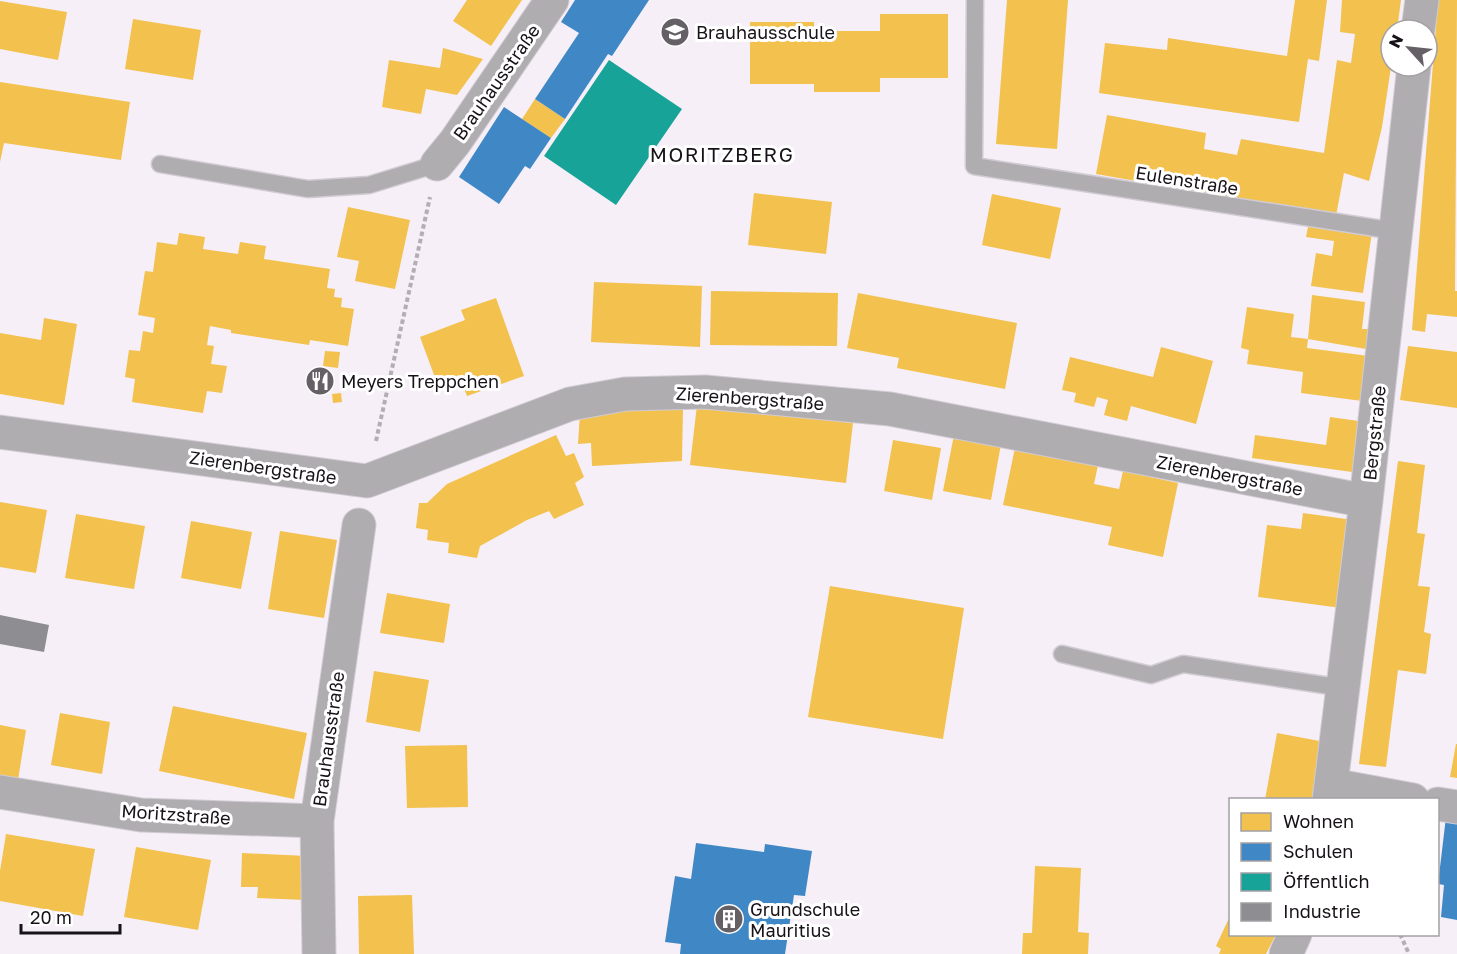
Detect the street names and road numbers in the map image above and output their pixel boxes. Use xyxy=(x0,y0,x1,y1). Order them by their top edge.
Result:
street label: Brauhausstraße xyxy=(448,20,544,144)
street label: Eulenstraße xyxy=(1134,161,1240,199)
street label: Zierenbergstraße xyxy=(675,382,825,414)
street label: Bergstraße xyxy=(1358,385,1390,481)
street label: Zierenbergstraße xyxy=(188,446,338,488)
street label: Zierenbergstraße xyxy=(1155,450,1305,500)
street label: Brauhausstraße xyxy=(308,670,348,808)
street label: Moritzstraße xyxy=(121,799,231,829)

